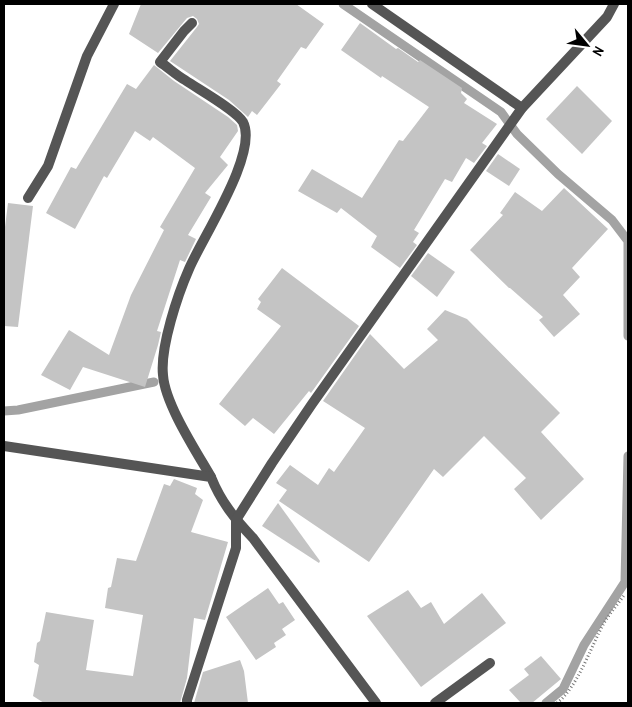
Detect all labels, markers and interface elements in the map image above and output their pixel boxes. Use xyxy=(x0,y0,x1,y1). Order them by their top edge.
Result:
north arrow xyxy=(562,20,612,70)
text: N xyxy=(588,43,608,59)

